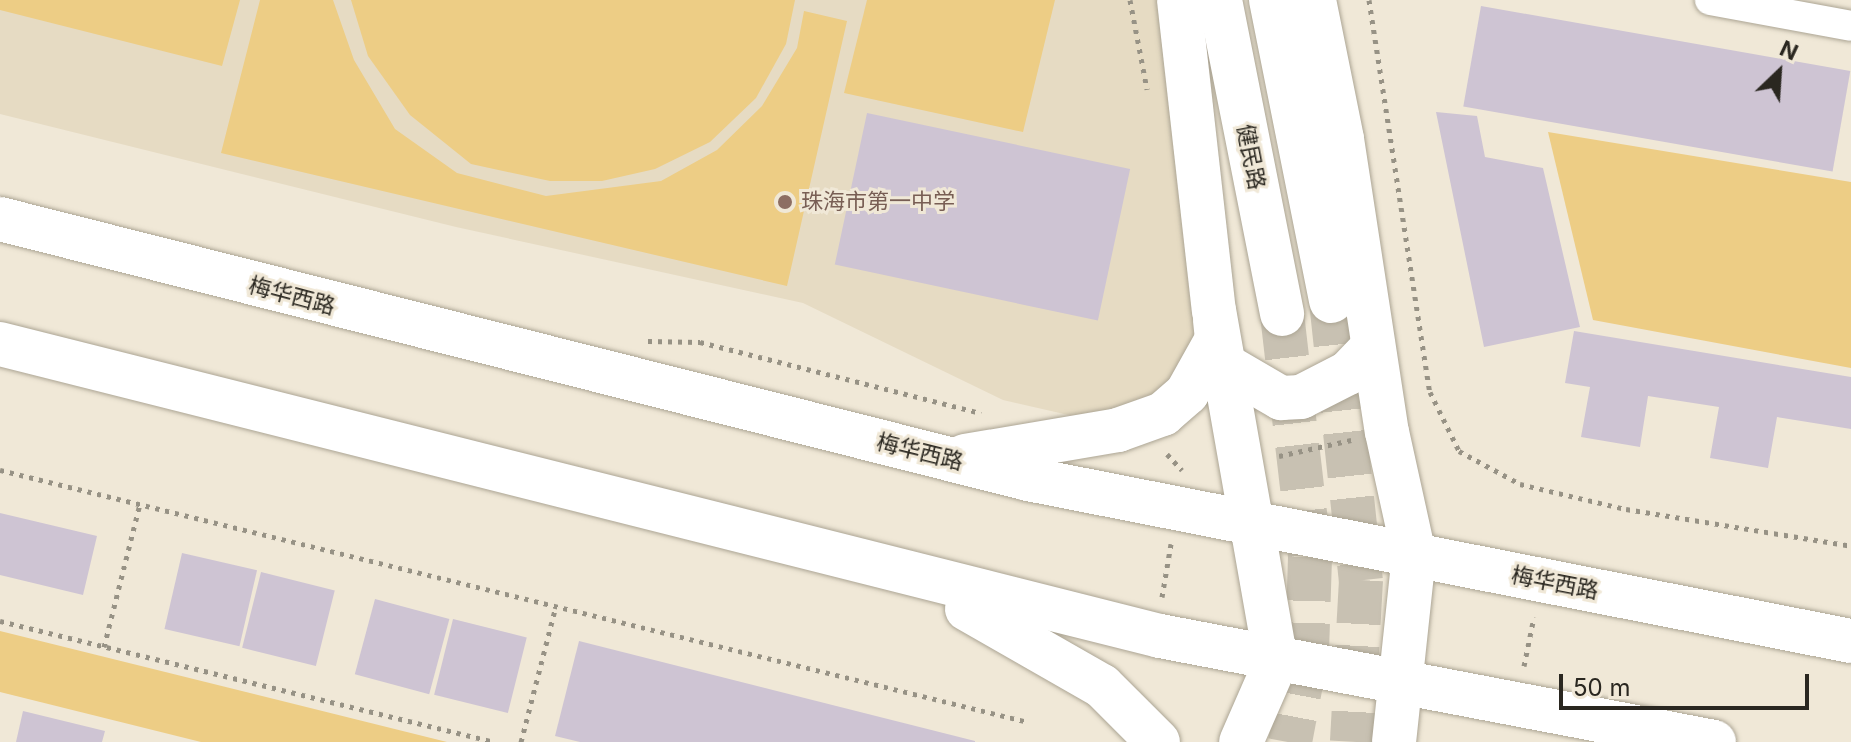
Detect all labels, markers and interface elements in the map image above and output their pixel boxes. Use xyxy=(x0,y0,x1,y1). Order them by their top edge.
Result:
north arrow xyxy=(1739,32,1819,112)
text: N xyxy=(1776,35,1802,66)
street label: 健民路 xyxy=(1232,122,1270,192)
place label: 珠海市第一中学 xyxy=(801,189,955,215)
marker: 珠海市第一中学 xyxy=(776,193,794,211)
street label: 梅华西路 xyxy=(246,272,338,320)
street label: 梅华西路 xyxy=(874,429,966,475)
street label: 梅华西路 xyxy=(1509,562,1601,604)
scale bar xyxy=(1563,658,1813,708)
text: 50 m xyxy=(1573,673,1631,702)

